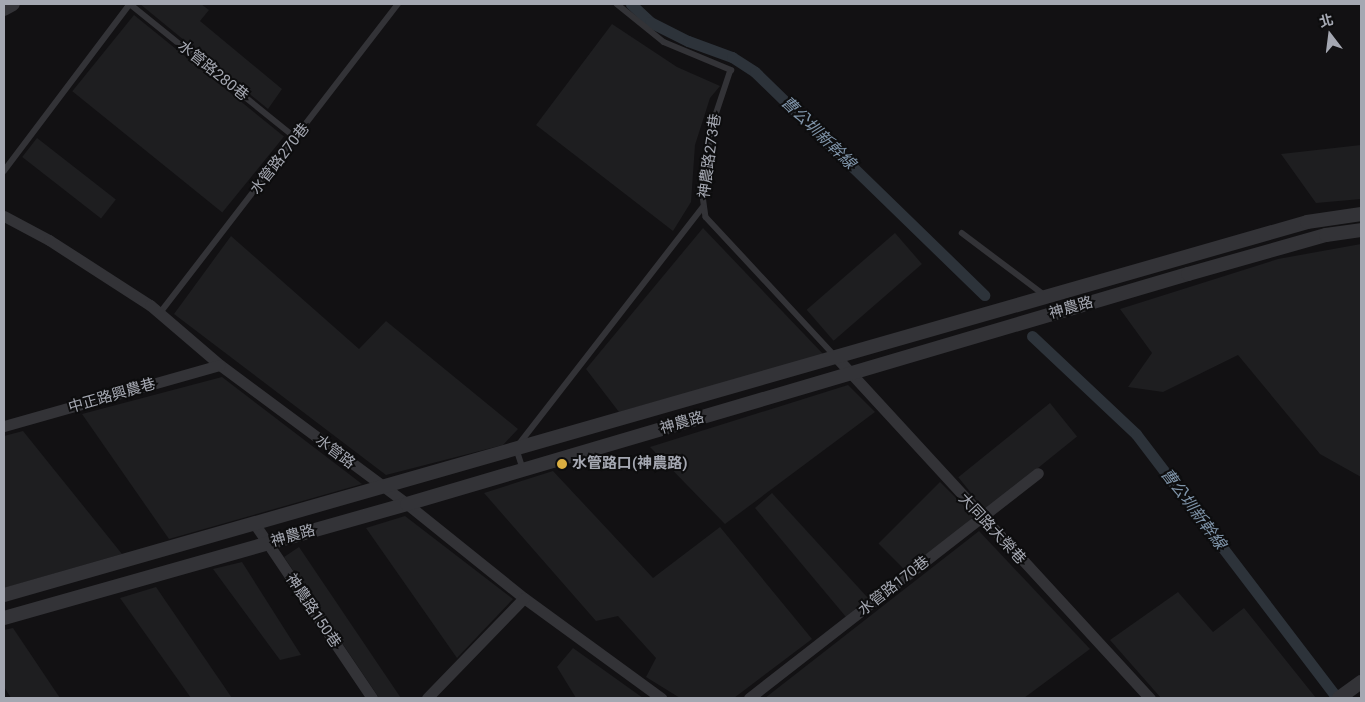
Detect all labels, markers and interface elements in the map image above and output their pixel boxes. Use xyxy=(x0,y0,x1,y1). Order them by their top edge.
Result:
north arrow xyxy=(1305,10,1355,60)
text: 北 xyxy=(1317,11,1335,30)
street label: 水管路280巷 xyxy=(174,37,252,105)
water label: 曹公圳新幹線 xyxy=(777,93,859,173)
street label: 神農路273巷 xyxy=(695,113,725,199)
street label: 水管路270巷 xyxy=(247,120,313,198)
street label: 神農路 xyxy=(1047,293,1095,323)
street label: 中正路興農巷 xyxy=(66,375,158,417)
street label: 神農路 xyxy=(658,408,706,438)
street label: 水管路 xyxy=(312,431,358,473)
place label: 水管路口(神農路) xyxy=(572,455,688,473)
marker: 水管路口(神農路) xyxy=(556,458,568,470)
water label: 曹公圳新幹線 xyxy=(1156,465,1230,553)
street label: 大同路大榮巷 xyxy=(955,490,1029,568)
street label: 神農路 xyxy=(269,521,317,551)
street label: 水管路170巷 xyxy=(855,553,933,619)
street label: 神農路150巷 xyxy=(282,571,344,651)

